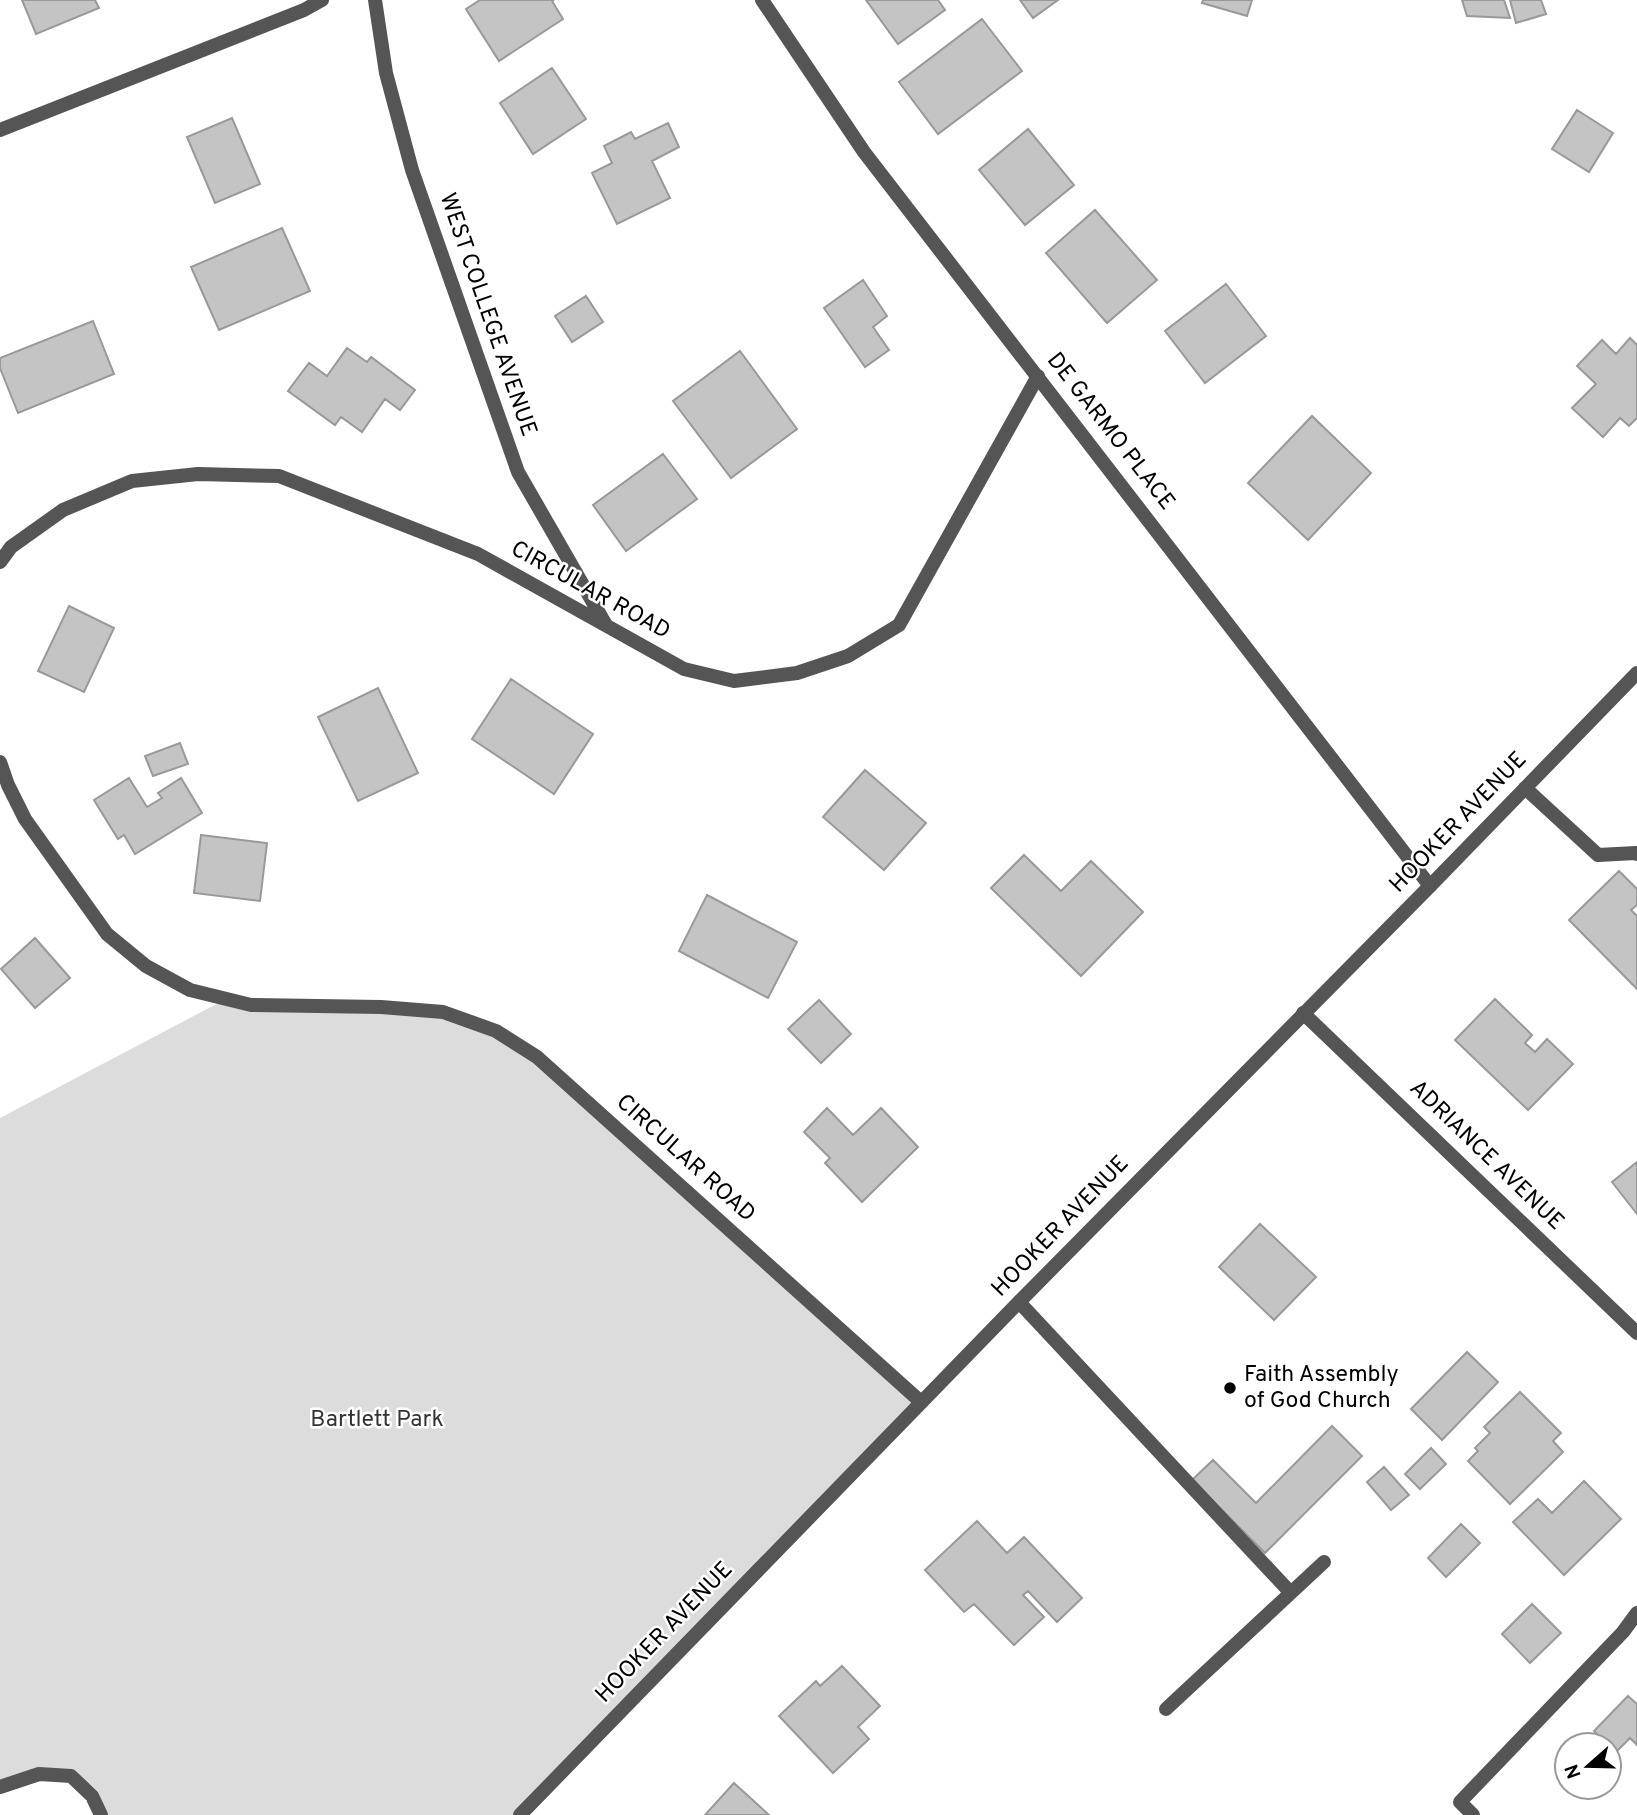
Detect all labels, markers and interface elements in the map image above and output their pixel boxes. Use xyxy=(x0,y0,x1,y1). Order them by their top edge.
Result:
street label: WEST COLLEGE AVENUE xyxy=(432,189,542,441)
street label: DE GARMO PLACE xyxy=(1039,347,1181,517)
street label: CIRCULAR ROAD xyxy=(505,535,675,647)
street label: HOOKER AVENUE xyxy=(1384,746,1534,900)
street label: ADRIANCE AVENUE xyxy=(1403,1075,1569,1237)
street label: CIRCULAR ROAD xyxy=(609,1089,761,1229)
street label: HOOKER AVENUE xyxy=(986,1150,1136,1304)
place label: Faith Assembly of God Church xyxy=(1244,1361,1399,1416)
marker: Faith Assembly of God Church xyxy=(1222,1380,1238,1396)
park label: Bartlett Park xyxy=(310,1406,444,1435)
street label: HOOKER AVENUE xyxy=(590,1556,740,1710)
north arrow xyxy=(1553,1731,1623,1801)
text: N xyxy=(1560,1761,1588,1782)

